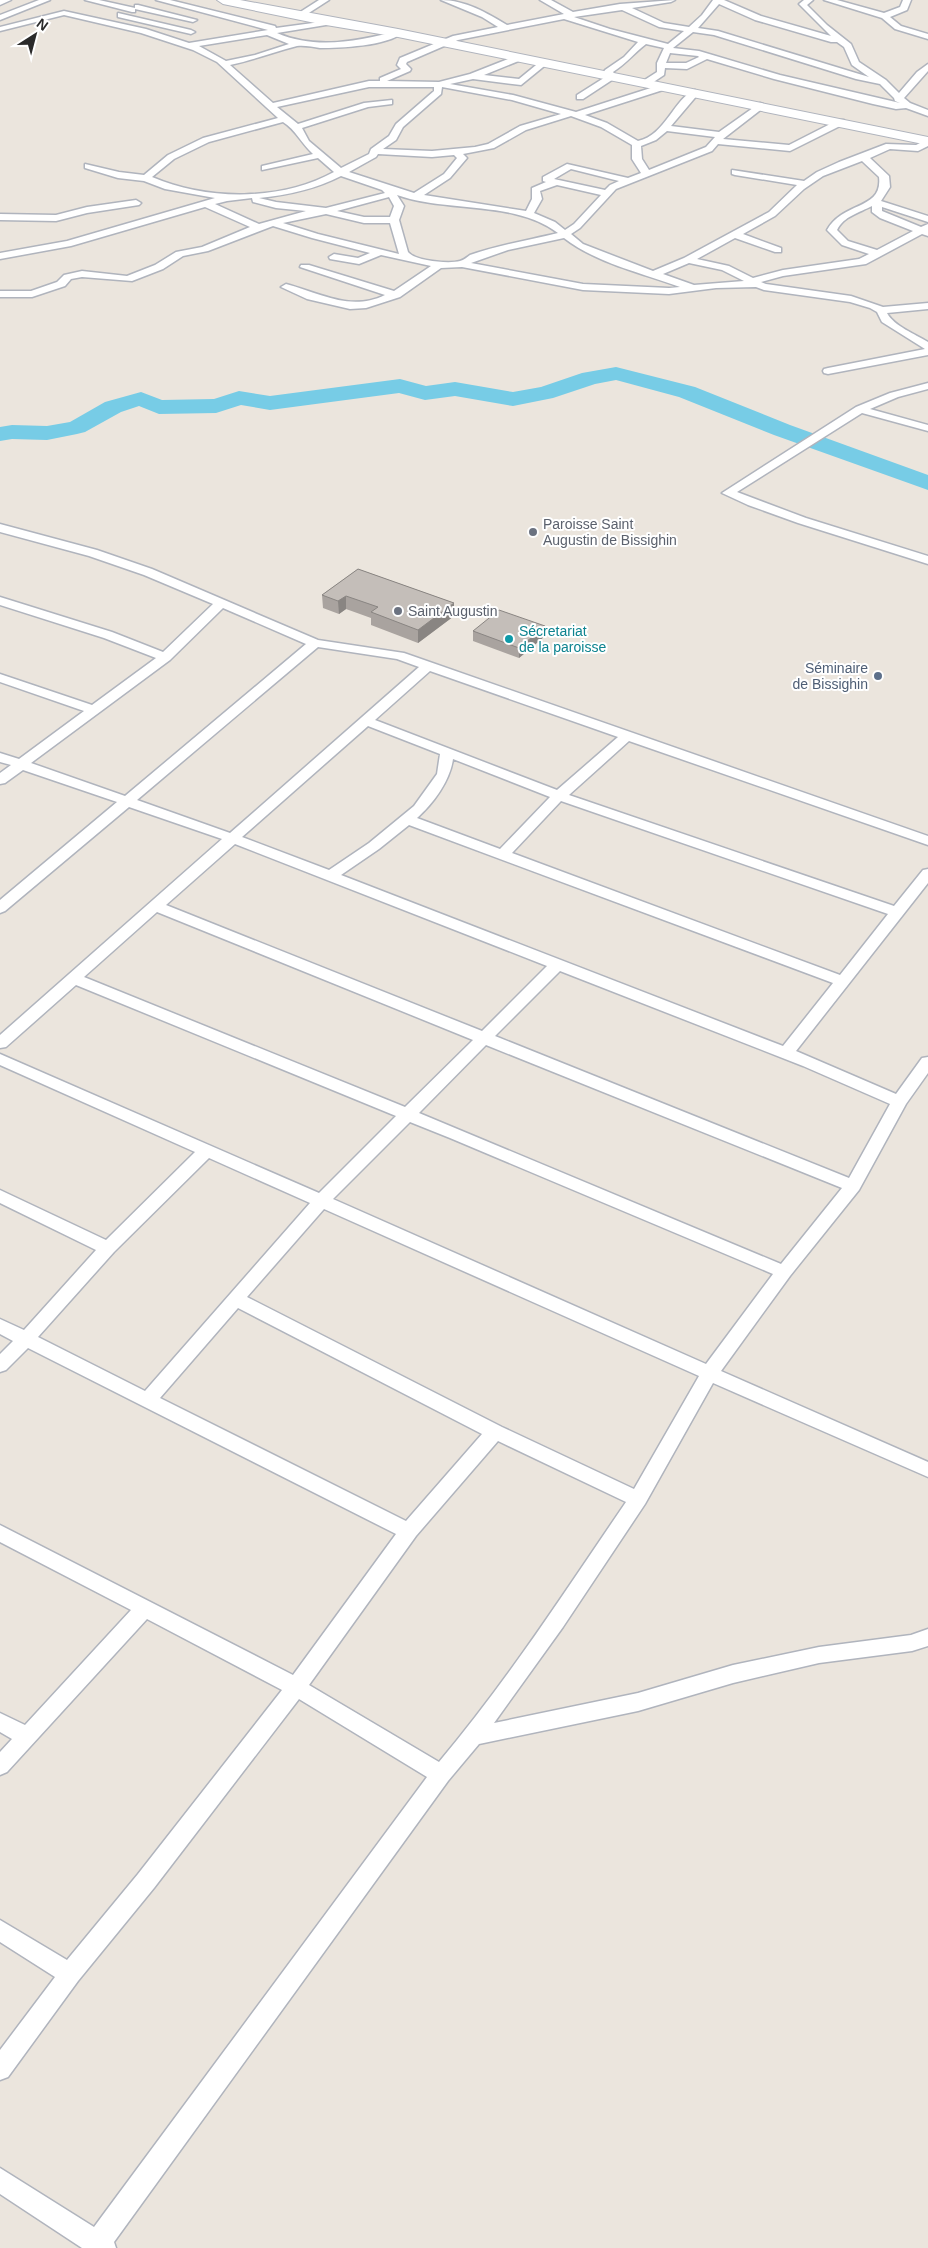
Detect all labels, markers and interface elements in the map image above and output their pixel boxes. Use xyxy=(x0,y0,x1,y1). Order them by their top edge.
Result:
north arrow xyxy=(10,10,60,60)
text: N xyxy=(34,15,51,34)
place label: Paroisse Saint Augustin de Bissighin xyxy=(543,516,677,548)
marker: Paroisse Saint Augustin de Bissighin xyxy=(527,526,539,538)
place label: Saint Augustin xyxy=(408,603,498,619)
marker: Saint Augustin xyxy=(392,605,404,617)
place label: Sécretariat de la paroisse xyxy=(519,623,606,655)
marker: Sécretariat de la paroisse xyxy=(503,633,515,645)
place label: Séminaire de Bissighin xyxy=(793,660,868,692)
marker: Séminaire de Bissighin xyxy=(872,670,884,682)

